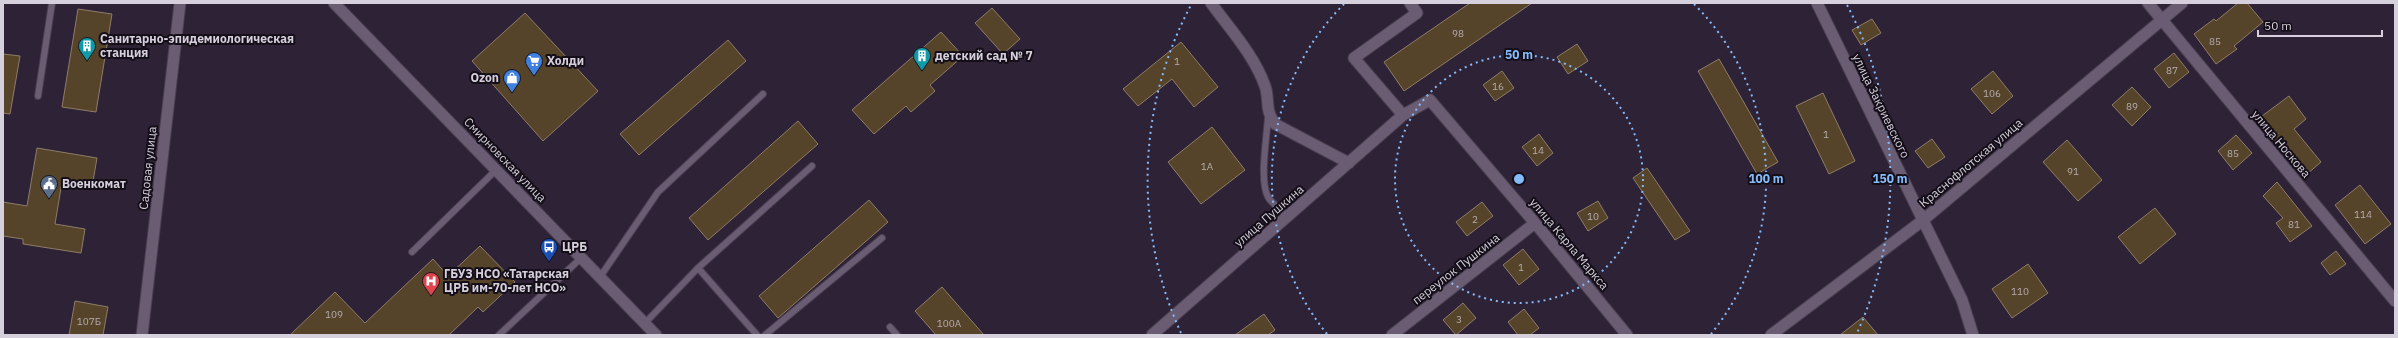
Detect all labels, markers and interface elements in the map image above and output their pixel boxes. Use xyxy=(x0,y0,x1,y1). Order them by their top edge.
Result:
scale bar xyxy=(2258,12,2382,38)
text: 50 m xyxy=(2264,18,2292,33)
house number: 98 xyxy=(1452,27,1464,40)
place label: Санитарно-эпидемиологическая станция xyxy=(100,31,294,60)
house number: 85 xyxy=(2209,35,2221,48)
building icon: Санитарно-эпидемиологическая станция xyxy=(77,36,97,61)
building icon: детский сад № 7 xyxy=(912,46,932,71)
text: 50 m xyxy=(1505,47,1533,62)
place label: детский сад № 7 xyxy=(935,48,1033,63)
supermarket icon: Холди xyxy=(524,51,544,76)
street label: улица Закриевского xyxy=(1850,51,1913,161)
place label: Холди xyxy=(547,53,584,68)
house number: 1 xyxy=(1174,55,1180,68)
house number: 87 xyxy=(2166,64,2178,77)
shop icon: Ozon xyxy=(502,68,522,93)
place label: Ozon xyxy=(470,70,499,85)
house number: 16 xyxy=(1492,80,1504,93)
house number: 106 xyxy=(1983,87,2001,100)
house number: 89 xyxy=(2126,100,2138,113)
street label: улица Носкова xyxy=(2249,107,2314,181)
street label: Смирновская улица xyxy=(461,114,550,205)
street label: Краснофлотская улица xyxy=(1916,115,2026,210)
street label: Садовая улица xyxy=(136,125,159,210)
house number: 1 xyxy=(1823,128,1829,141)
house number: 14 xyxy=(1532,144,1544,157)
house number: 85 xyxy=(2227,147,2239,160)
house number: 1А xyxy=(1201,160,1214,173)
house number: 91 xyxy=(2067,165,2079,178)
text: 100 m xyxy=(1748,171,1784,186)
text: 150 m xyxy=(1872,171,1908,186)
centre of rings xyxy=(1512,172,1526,186)
public building icon: Военкомат xyxy=(39,174,59,199)
place label: Военкомат xyxy=(62,176,126,191)
street label: улица Пушкина xyxy=(1231,181,1307,250)
street label: улица Карла Маркса xyxy=(1527,195,1613,293)
house number: 114 xyxy=(2354,208,2372,221)
house number: 10 xyxy=(1587,210,1599,223)
house number: 2 xyxy=(1472,213,1478,226)
house number: 81 xyxy=(2288,218,2300,231)
street label: переулок Пушкина xyxy=(1409,229,1503,307)
bus stop icon: ЦРБ xyxy=(539,237,559,262)
place label: ЦРБ xyxy=(562,239,587,254)
house number: 1 xyxy=(1518,261,1524,274)
place label: ГБУЗ НСО «Татарская ЦРБ им-70-лет НСО» xyxy=(444,266,569,295)
hospital icon: ГБУЗ НСО «Татарская ЦРБ им-70-лет НСО» xyxy=(421,271,441,296)
house number: 110 xyxy=(2011,285,2029,298)
house number: 109 xyxy=(325,308,343,321)
house number: 3 xyxy=(1456,313,1462,326)
house number: 107Б xyxy=(77,315,101,328)
house number: 100А xyxy=(937,317,962,330)

